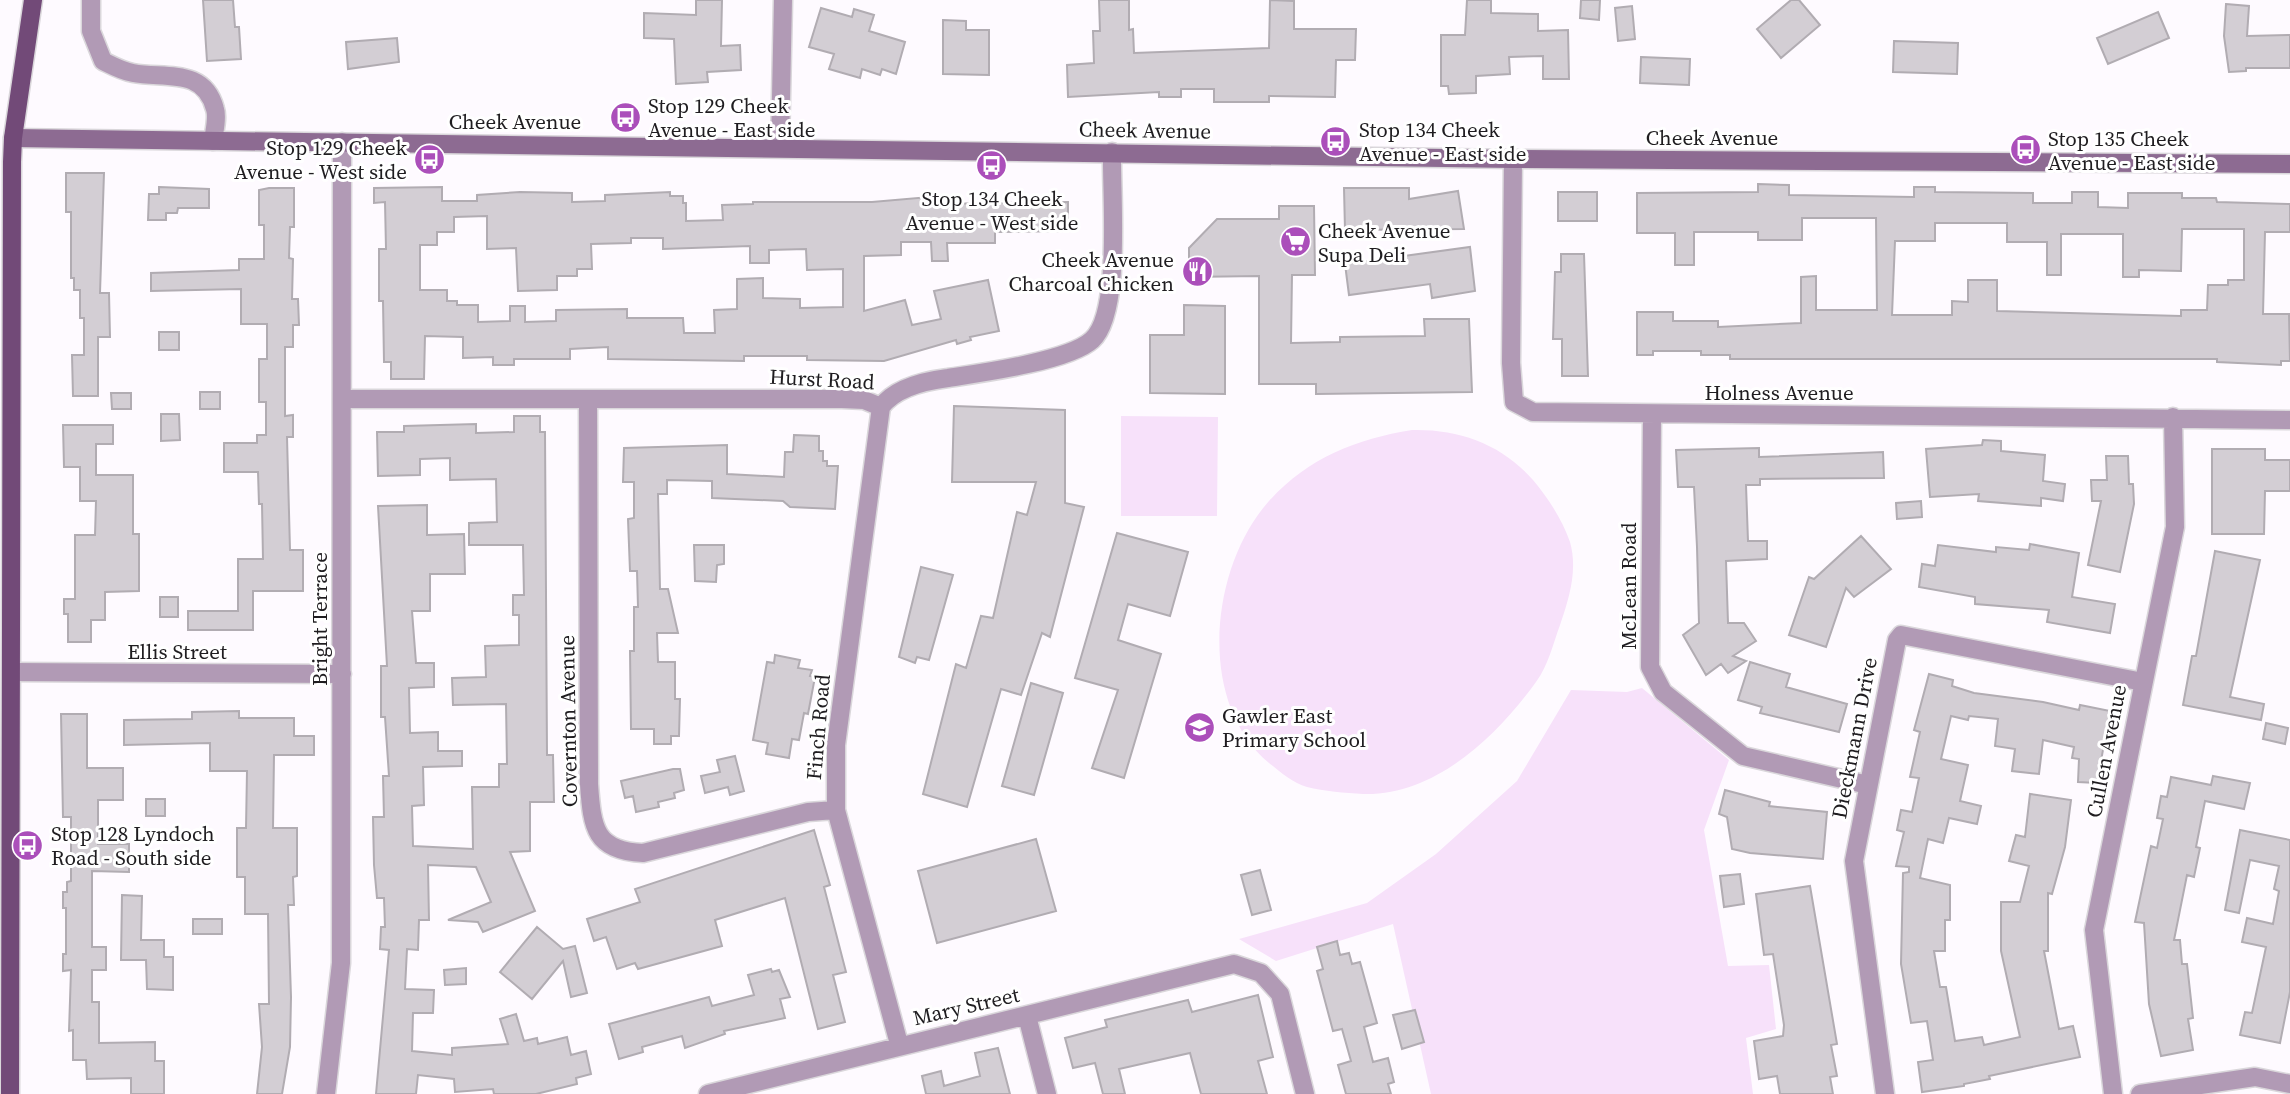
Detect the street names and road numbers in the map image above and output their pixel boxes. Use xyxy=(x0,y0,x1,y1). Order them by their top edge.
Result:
street label: Cheek Avenue xyxy=(449,107,581,136)
street label: Cheek Avenue xyxy=(1079,114,1211,146)
street label: Cheek Avenue xyxy=(1646,123,1778,152)
street label: Hurst Road xyxy=(769,362,875,396)
street label: Holness Avenue xyxy=(1704,378,1854,407)
street label: McLean Road xyxy=(1614,522,1643,650)
street label: Bright Terrace xyxy=(305,552,334,686)
street label: Covernton Avenue xyxy=(552,635,584,807)
street label: Ellis Street xyxy=(127,637,227,666)
street label: Dieckmann Drive xyxy=(1824,655,1884,821)
street label: Finch Road xyxy=(799,673,837,781)
street label: Cullen Avenue xyxy=(2079,682,2133,820)
street label: Mary Street xyxy=(910,980,1022,1032)

